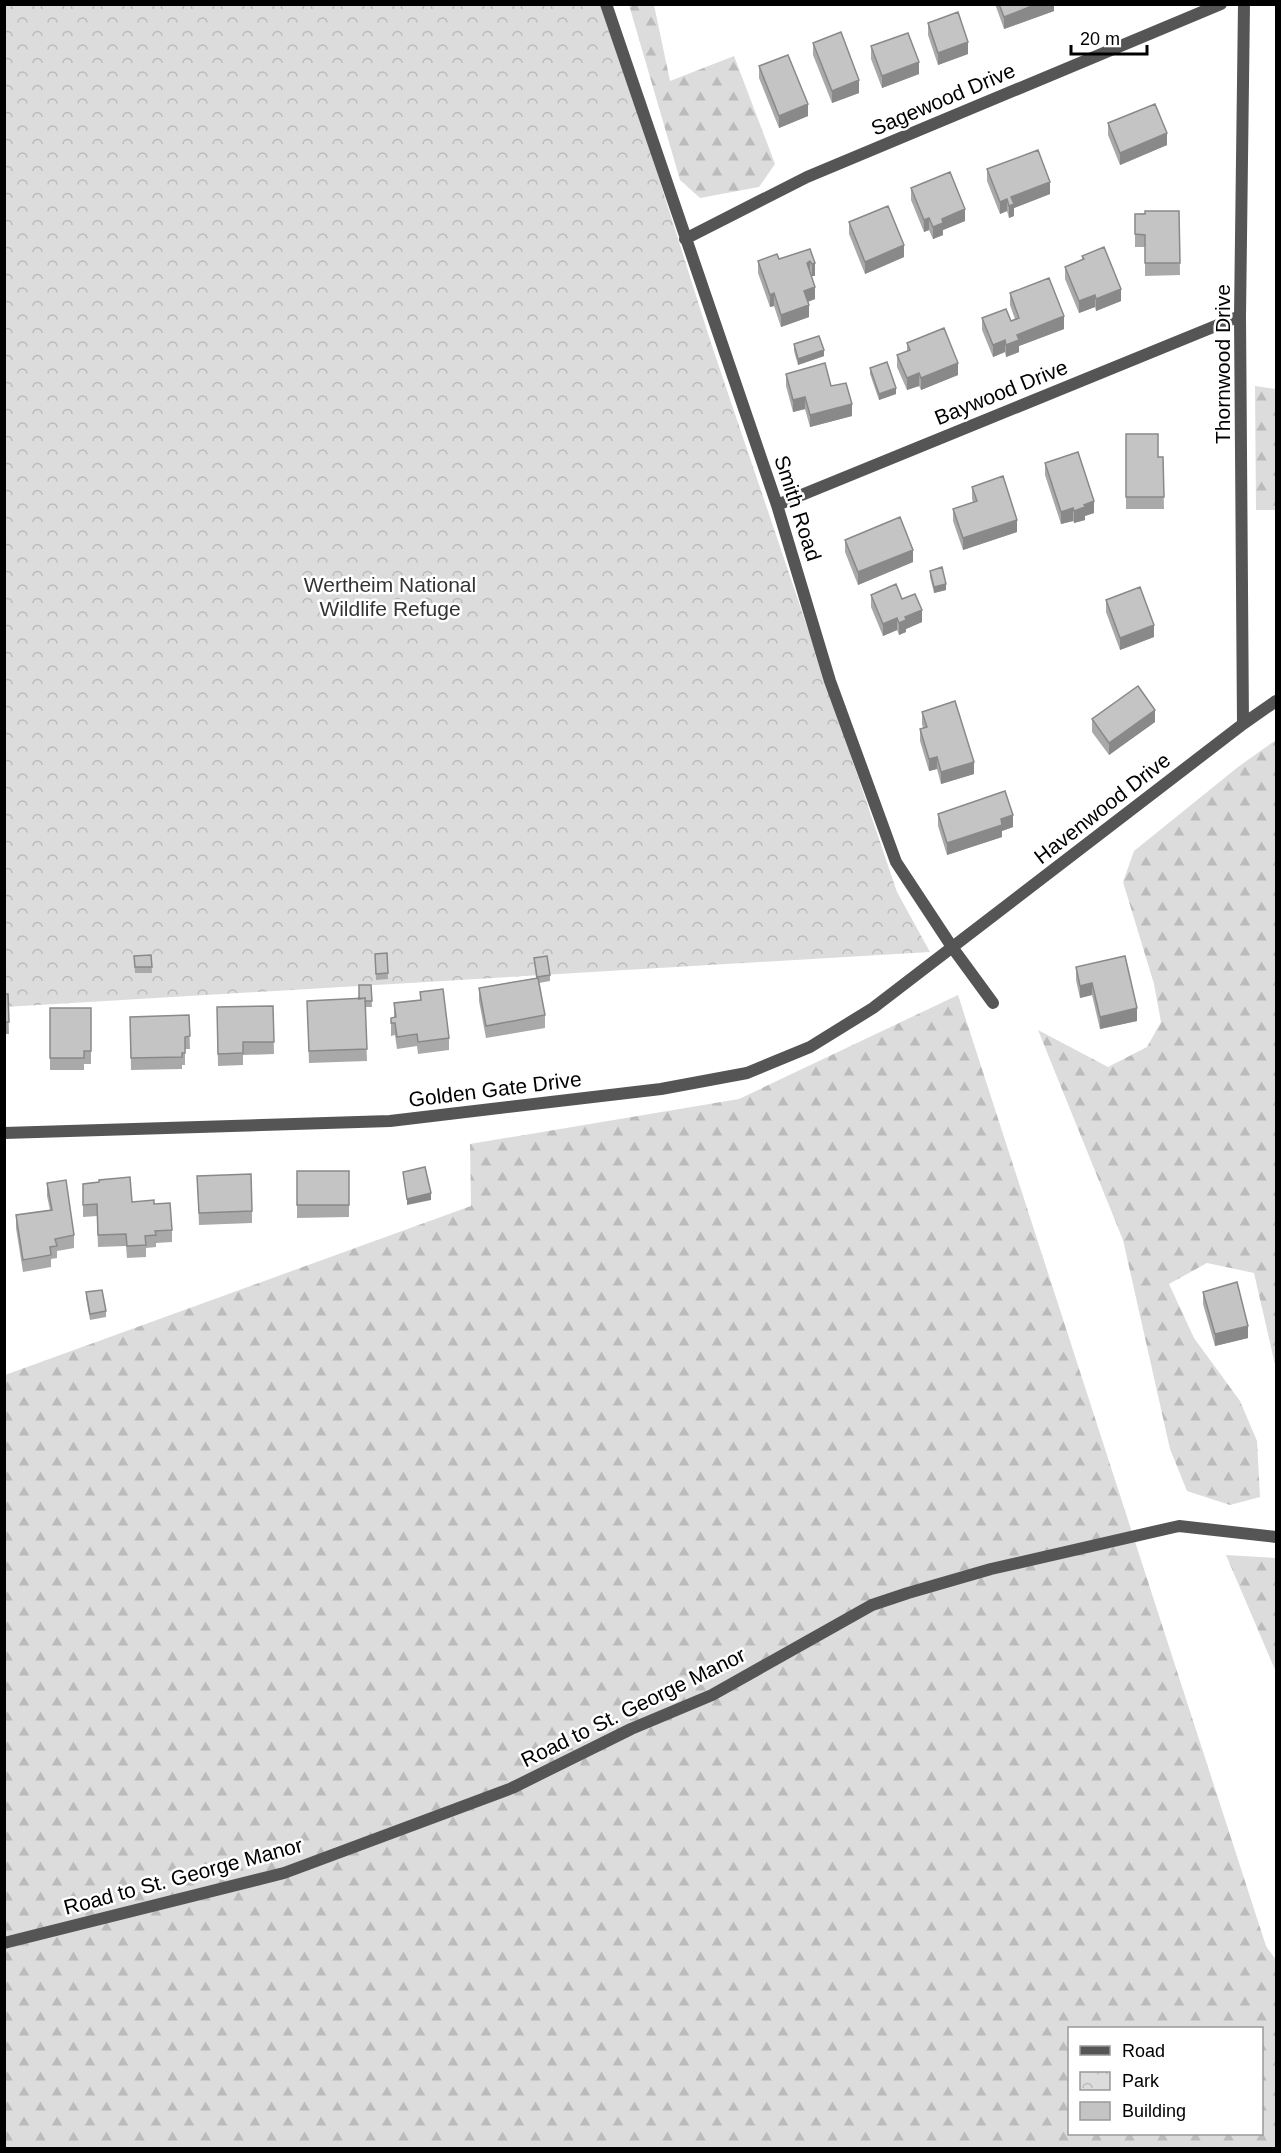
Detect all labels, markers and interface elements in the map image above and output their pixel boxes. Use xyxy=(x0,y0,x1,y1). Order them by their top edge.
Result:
scale bar xyxy=(1071,18,1148,56)
text: 20 m xyxy=(1080,29,1120,49)
street label: Sagewood Drive xyxy=(868,58,1018,140)
street label: Thornwood Drive xyxy=(1211,284,1234,444)
street label: Baywood Drive xyxy=(931,355,1071,429)
street label: Smith Road xyxy=(770,452,826,564)
park label: Wertheim National Wildlife Refuge xyxy=(304,573,476,620)
street label: Havenwood Drive xyxy=(1030,748,1174,868)
street label: Golden Gate Drive xyxy=(407,1067,583,1111)
street label: Road to St. George Manor xyxy=(517,1643,749,1771)
street label: Road to St. George Manor xyxy=(61,1833,305,1919)
legend xyxy=(1068,2027,1263,2135)
text: Road xyxy=(1122,2041,1165,2061)
text: Park xyxy=(1122,2071,1160,2091)
text: Building xyxy=(1122,2101,1186,2121)

